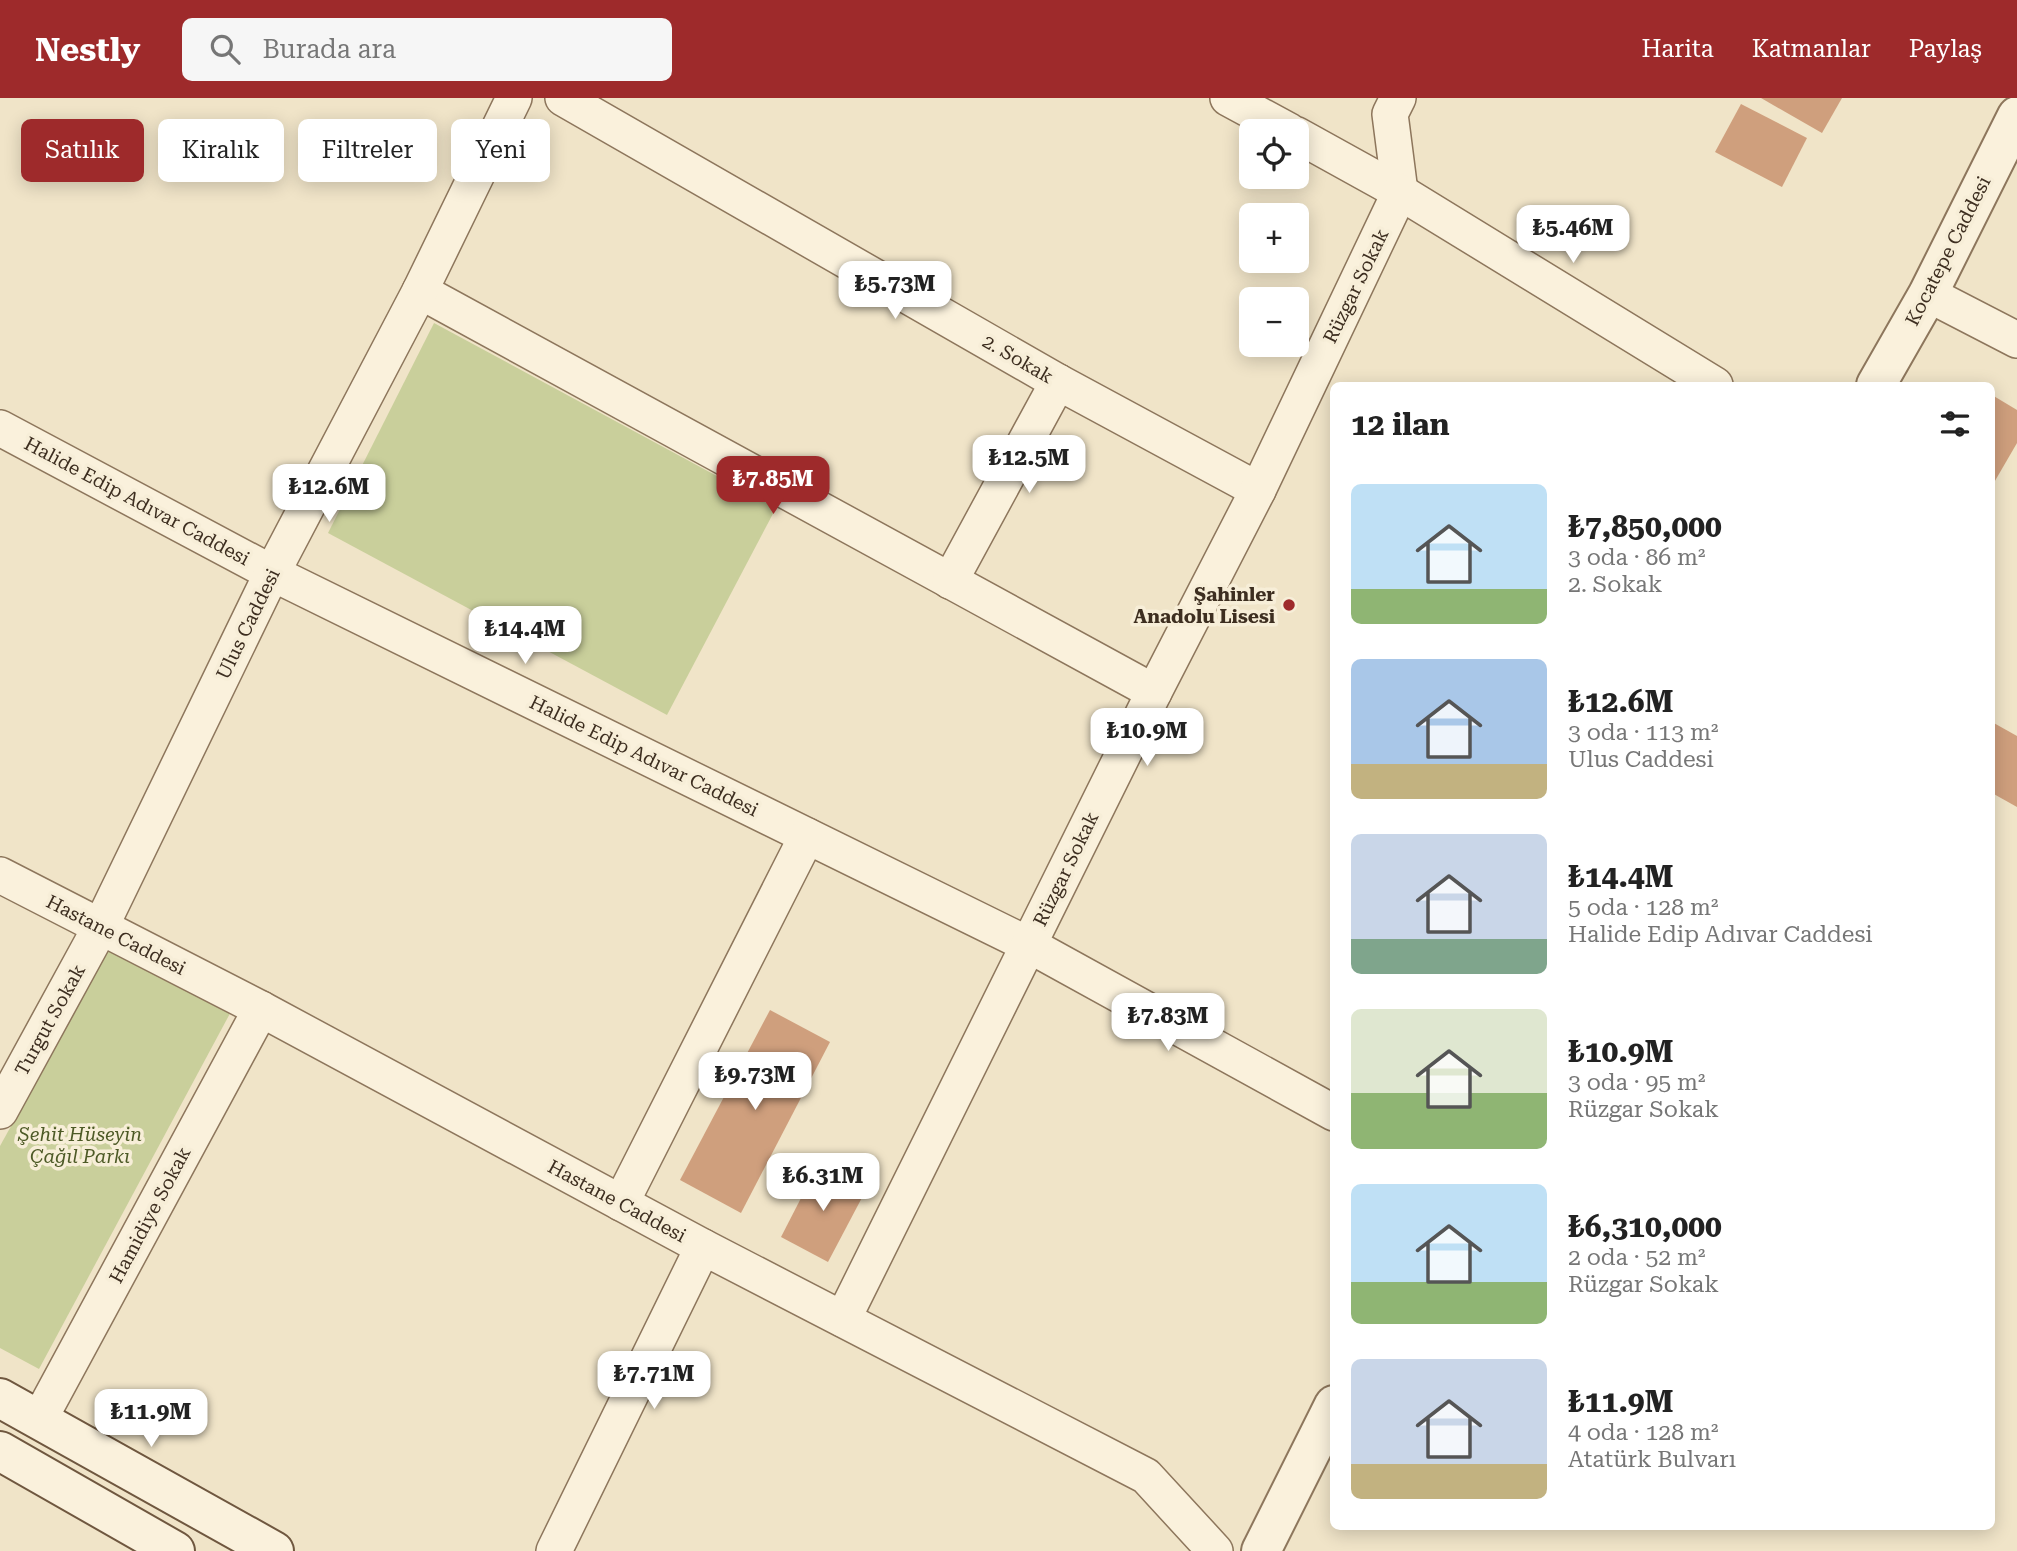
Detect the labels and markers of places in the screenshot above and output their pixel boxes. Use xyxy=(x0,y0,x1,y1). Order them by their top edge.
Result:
pin: ₺5.46M xyxy=(1516,206,1630,265)
pin: ₺5.73M xyxy=(838,262,952,321)
pin: ₺12.5M xyxy=(972,436,1086,495)
pin: ₺7.85M xyxy=(716,456,830,516)
pin: ₺12.6M xyxy=(272,464,386,524)
place label: Şahinler Anadolu Lisesi xyxy=(1133,583,1275,628)
marker: Şahinler Anadolu Lisesi xyxy=(1281,597,1297,613)
pin: ₺14.4M xyxy=(468,606,582,666)
pin: ₺10.9M xyxy=(1090,708,1204,768)
pin: ₺7.83M xyxy=(1111,993,1225,1053)
pin: ₺9.73M xyxy=(698,1052,812,1112)
pin: ₺6.31M xyxy=(766,1154,880,1213)
pin: ₺7.71M xyxy=(597,1352,711,1411)
pin: ₺11.9M xyxy=(94,1390,208,1449)

